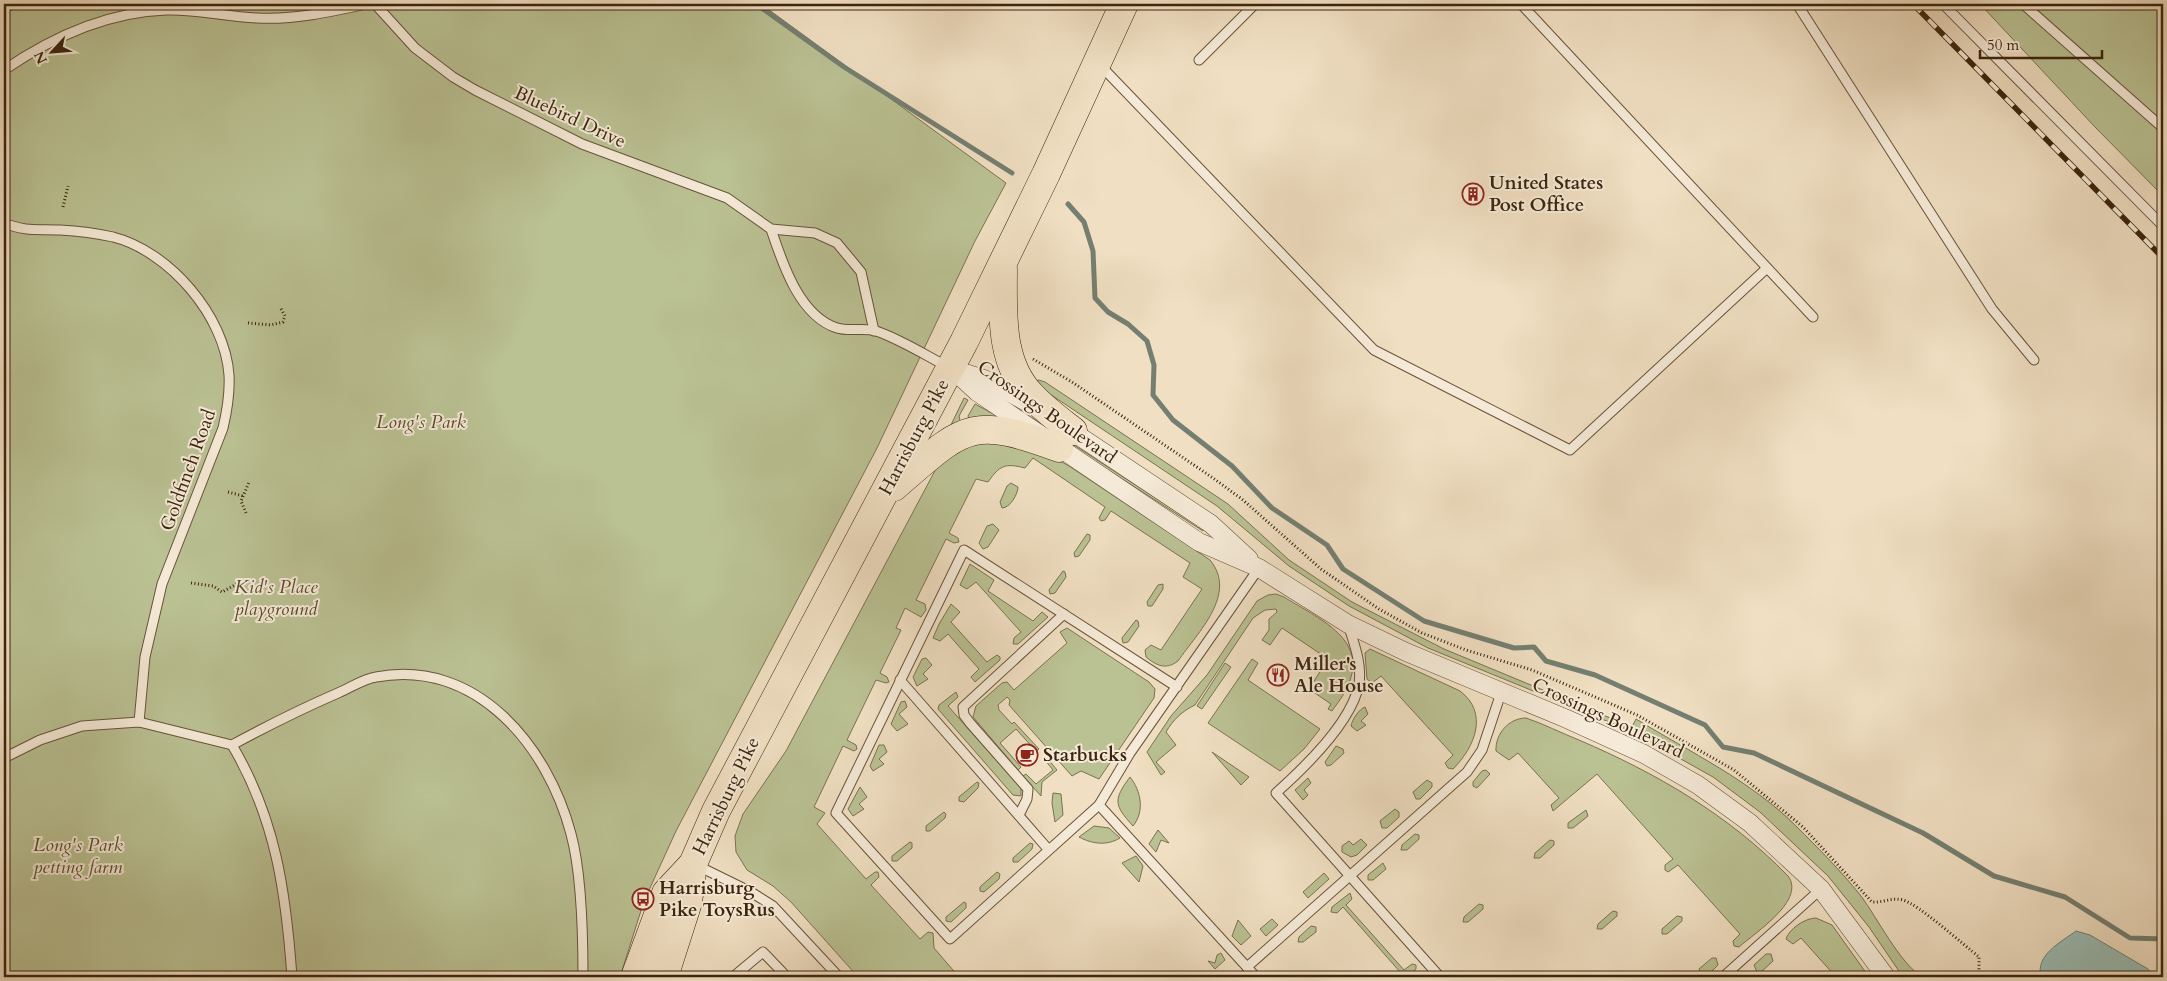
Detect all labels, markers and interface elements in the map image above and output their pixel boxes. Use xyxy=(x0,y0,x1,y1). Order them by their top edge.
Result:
north arrow xyxy=(28,28,78,78)
scale bar xyxy=(1980,28,2102,60)
text: 50 m xyxy=(1987,35,2019,55)
text: N xyxy=(30,48,52,67)
street label: Bluebird Drive xyxy=(510,80,630,154)
place label: United States Post Office xyxy=(1489,170,1603,218)
building icon: United States Post Office xyxy=(1461,182,1485,206)
street label: Crossings Boulevard xyxy=(972,354,1122,470)
street label: Harrisburg Pike xyxy=(872,374,956,500)
street label: Goldfinch Road xyxy=(154,406,222,534)
park label: Long's Park xyxy=(376,409,467,435)
park label: Kid's Place playground xyxy=(233,574,318,622)
place label: Miller's Ale House xyxy=(1294,651,1384,699)
restaurant icon: Miller's Ale House xyxy=(1266,663,1290,687)
street label: Crossings Boulevard xyxy=(1528,671,1688,765)
street label: Harrisburg Pike xyxy=(686,733,766,859)
place label: Starbucks xyxy=(1043,742,1127,768)
cafe icon: Starbucks xyxy=(1015,743,1039,767)
park label: Long's Park petting farm xyxy=(31,832,124,880)
place label: Harrisburg Pike ToysRus xyxy=(659,875,775,923)
bus stop icon: Harrisburg Pike ToysRus xyxy=(631,887,655,911)

